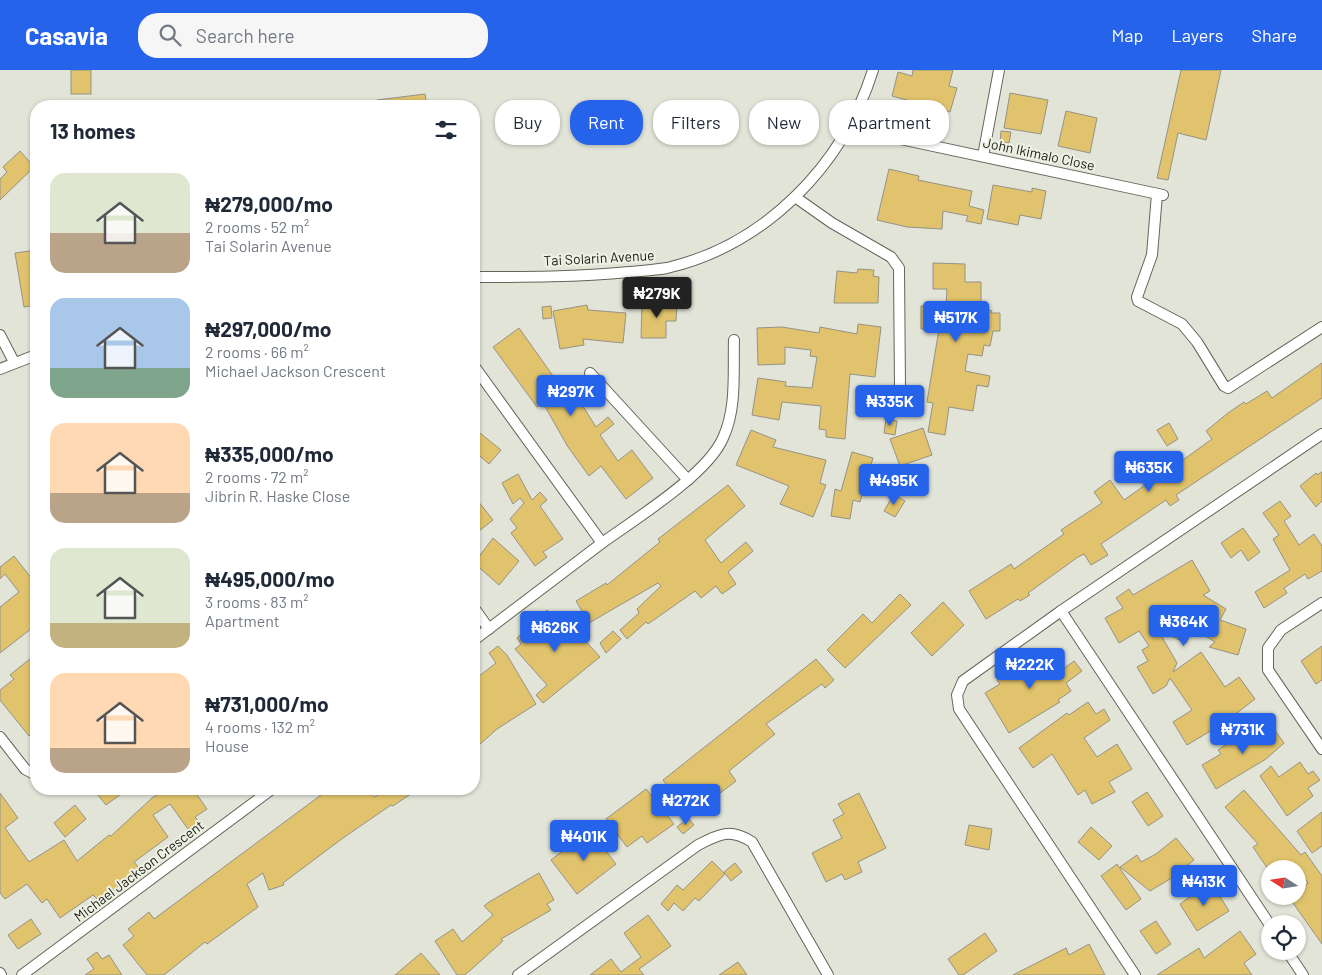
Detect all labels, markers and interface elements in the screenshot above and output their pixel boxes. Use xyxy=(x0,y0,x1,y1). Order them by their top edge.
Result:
search box xyxy=(138,13,488,58)
text: Casavia xyxy=(25,21,108,50)
icon: search xyxy=(156,21,184,49)
text: Search here xyxy=(196,24,295,47)
text: Map xyxy=(1111,24,1143,46)
text: Layers xyxy=(1171,24,1224,46)
text: Share xyxy=(1252,24,1297,46)
chip: Buy xyxy=(495,100,560,145)
chip: Rent xyxy=(570,100,643,145)
chip: Filters xyxy=(653,100,739,145)
chip: New xyxy=(749,100,819,145)
chip: Apartment xyxy=(829,100,949,145)
icon: filters xyxy=(432,116,460,144)
text: 13 homes xyxy=(50,118,135,143)
street label: John Ikimalo Close xyxy=(982,133,1097,174)
text: ₦279,000/mo xyxy=(205,191,333,216)
icon: home xyxy=(90,193,150,253)
text: 2 rooms · 52 m² xyxy=(205,217,309,236)
text: Tai Solarin Avenue xyxy=(205,236,332,255)
street label: Tai Solarin Avenue xyxy=(543,246,655,269)
pin: ₦279K xyxy=(622,276,692,319)
text: ₦279K xyxy=(634,283,680,302)
pin: ₦517K xyxy=(921,300,991,343)
text: ₦517K xyxy=(934,307,978,326)
text: ₦297,000/mo xyxy=(205,316,332,341)
icon: home xyxy=(90,318,150,378)
text: 2 rooms · 66 m² xyxy=(205,342,309,361)
text: Michael Jackson Crescent xyxy=(205,361,386,380)
pin: ₦297K xyxy=(536,374,606,417)
text: ₦297K xyxy=(548,381,594,400)
pin: ₦335K xyxy=(855,384,925,427)
text: ₦335K xyxy=(866,391,914,410)
text: ₦335,000/mo xyxy=(205,441,334,466)
icon: home xyxy=(90,443,150,503)
pin: ₦635K xyxy=(1114,450,1184,493)
text: ₦635K xyxy=(1125,457,1173,476)
pin: ₦495K xyxy=(859,464,929,506)
text: 2 rooms · 72 m² xyxy=(205,467,308,486)
text: ₦495K xyxy=(870,470,918,489)
text: Jibrin R. Haske Close xyxy=(205,486,350,505)
text: ₦495,000/mo xyxy=(205,566,335,591)
icon: home xyxy=(90,568,150,628)
text: 3 rooms · 83 m² xyxy=(205,592,309,611)
pin: ₦364K xyxy=(1149,604,1219,647)
pin: ₦626K xyxy=(520,610,590,653)
text: Apartment xyxy=(205,611,280,630)
text: ₦364K xyxy=(1160,611,1208,630)
text: ₦626K xyxy=(531,617,579,636)
pin: ₦222K xyxy=(995,648,1065,690)
text: ₦222K xyxy=(1006,654,1054,673)
text: ₦731,000/mo xyxy=(205,691,329,716)
icon: home xyxy=(90,693,150,753)
pin: ₦731K xyxy=(1208,712,1278,755)
text: 4 rooms · 132 m² xyxy=(205,717,315,736)
text: ₦731K xyxy=(1221,719,1265,738)
text: House xyxy=(205,736,249,755)
pin: ₦272K xyxy=(651,784,721,826)
text: ₦272K xyxy=(662,790,710,809)
street label: Michael Jackson Crescent xyxy=(70,816,207,925)
pin: ₦401K xyxy=(549,820,619,862)
text: ₦401K xyxy=(561,826,607,845)
north arrow xyxy=(1261,860,1306,905)
map controls xyxy=(1261,860,1306,960)
pin: ₦413K xyxy=(1169,864,1239,907)
text: ₦413K xyxy=(1182,871,1226,890)
button: locate xyxy=(1261,915,1306,960)

